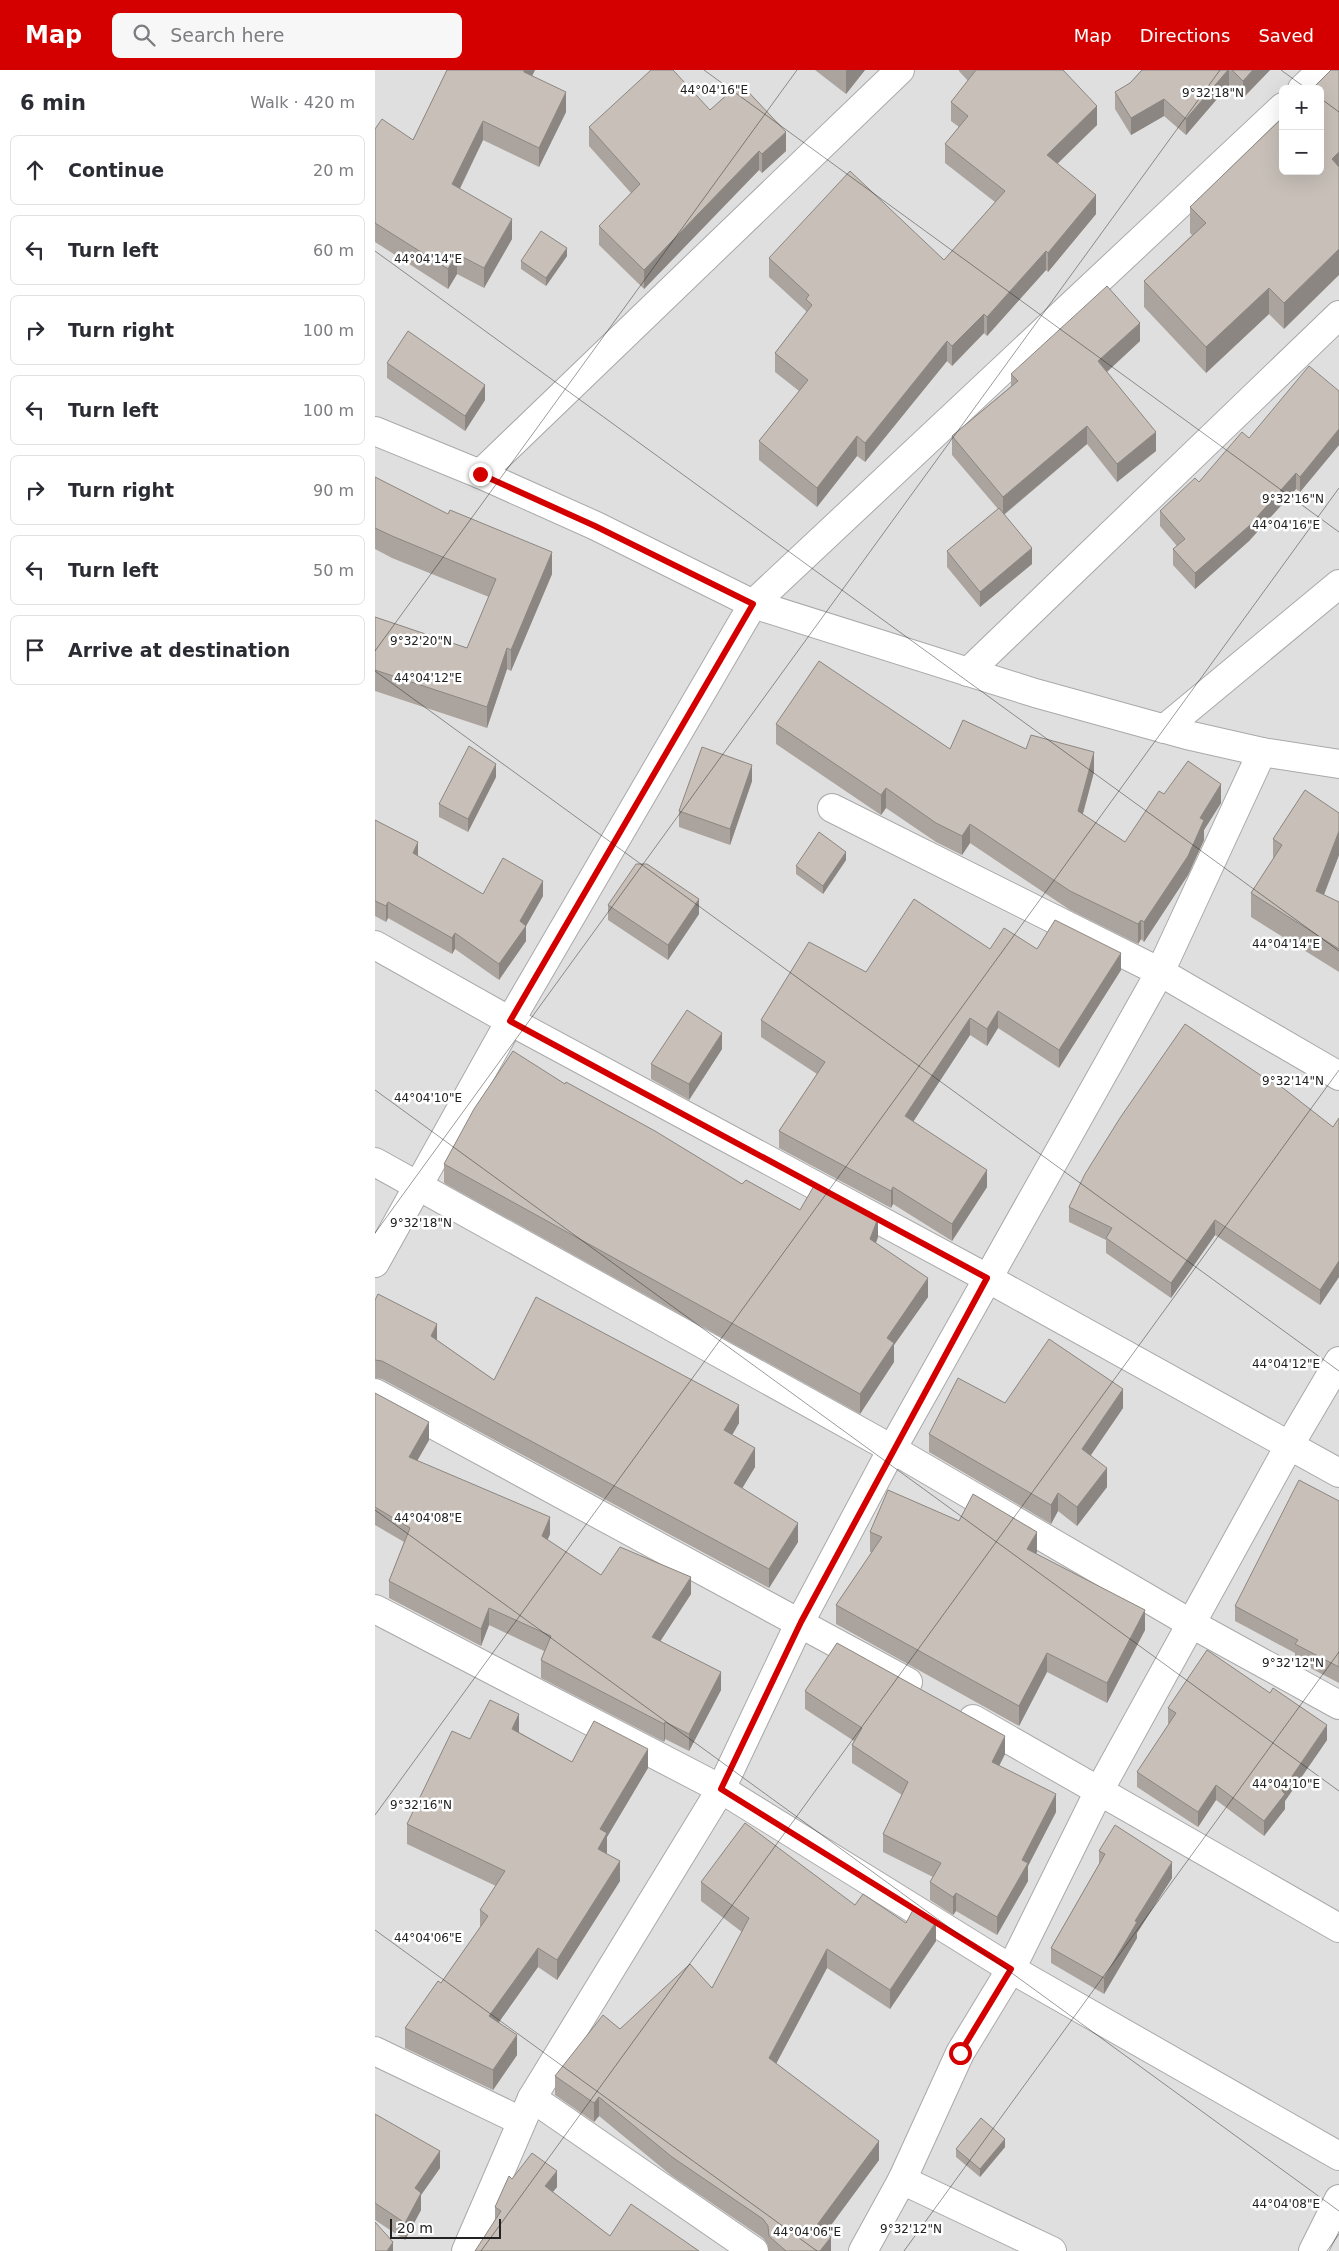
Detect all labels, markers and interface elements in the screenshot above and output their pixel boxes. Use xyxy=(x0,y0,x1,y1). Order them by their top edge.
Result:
search box xyxy=(112,13,462,58)
text: Map xyxy=(25,21,82,49)
icon: search xyxy=(130,21,158,49)
text: Search here xyxy=(170,24,284,46)
text: Map xyxy=(1074,25,1112,46)
text: Directions xyxy=(1140,25,1230,46)
text: Saved xyxy=(1258,25,1314,46)
text: 44°04'16"E xyxy=(680,83,748,97)
map controls xyxy=(1279,85,1324,175)
button: + xyxy=(1279,85,1324,130)
text: 9°32'18"N xyxy=(1182,86,1244,100)
text: 6 min xyxy=(20,91,86,115)
text: Walk · 420 m xyxy=(250,93,355,112)
button: − xyxy=(1279,130,1324,175)
icon: ahead xyxy=(21,156,49,184)
text: Continue xyxy=(68,159,164,181)
text: 20 m xyxy=(313,161,354,180)
icon: left xyxy=(21,236,49,264)
text: Turn left xyxy=(68,239,159,261)
text: 60 m xyxy=(313,241,354,260)
text: 44°04'14"E xyxy=(394,252,462,266)
icon: right xyxy=(21,316,49,344)
text: Turn right xyxy=(68,319,174,341)
text: 100 m xyxy=(303,321,354,340)
icon: left xyxy=(21,396,49,424)
text: Turn left xyxy=(68,399,159,421)
text: 100 m xyxy=(303,401,354,420)
route end xyxy=(469,463,492,486)
icon: right xyxy=(21,476,49,504)
text: Turn right xyxy=(68,479,174,501)
text: 90 m xyxy=(313,481,354,500)
text: 9°32'16"N xyxy=(1262,492,1324,506)
text: 44°04'16"E xyxy=(1252,518,1320,532)
icon: left xyxy=(21,556,49,584)
text: Turn left xyxy=(68,559,159,581)
text: 50 m xyxy=(313,561,354,580)
text: 9°32'20"N xyxy=(390,634,452,648)
icon: arrive xyxy=(21,636,49,664)
text: Arrive at destination xyxy=(68,639,290,661)
text: 44°04'12"E xyxy=(394,671,462,685)
text: 44°04'14"E xyxy=(1252,937,1320,951)
text: 9°32'14"N xyxy=(1262,1074,1324,1088)
text: 44°04'10"E xyxy=(394,1091,462,1105)
text: 9°32'18"N xyxy=(390,1216,452,1230)
text: 44°04'12"E xyxy=(1252,1357,1320,1371)
text: 44°04'08"E xyxy=(394,1511,462,1525)
text: 9°32'12"N xyxy=(1262,1656,1324,1670)
text: 44°04'10"E xyxy=(1252,1777,1320,1791)
text: 9°32'16"N xyxy=(390,1798,452,1812)
text: 44°04'06"E xyxy=(394,1931,462,1945)
route start xyxy=(949,2042,972,2065)
text: 44°04'08"E xyxy=(1252,2197,1320,2211)
scale bar xyxy=(390,2216,501,2239)
text: 20 m xyxy=(397,2220,433,2236)
text: 9°32'12"N xyxy=(880,2222,942,2236)
text: 44°04'06"E xyxy=(773,2225,841,2239)

